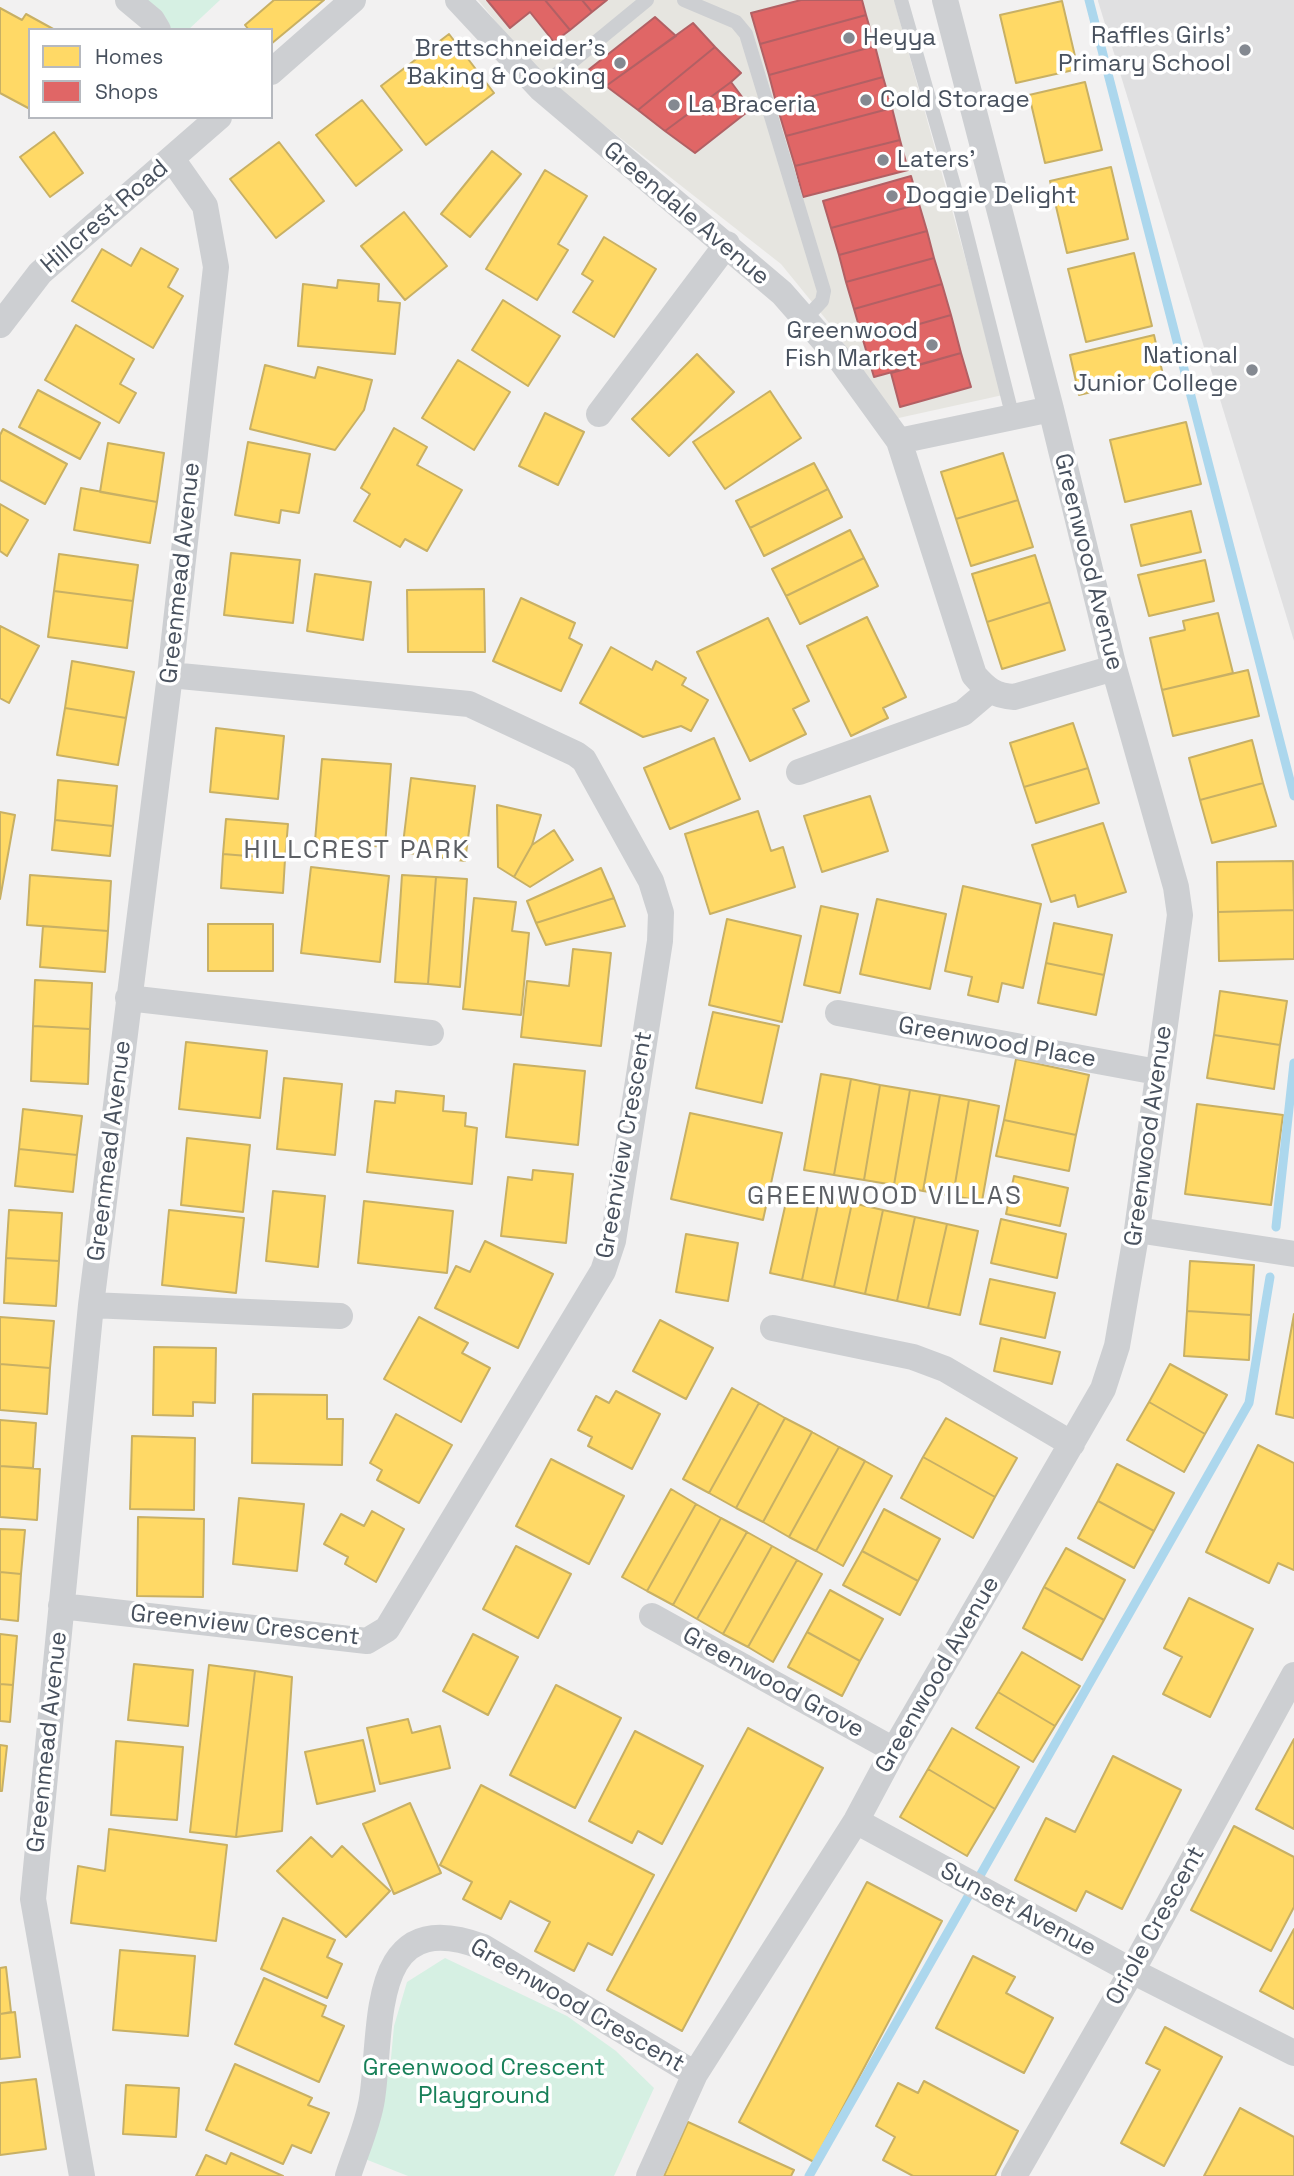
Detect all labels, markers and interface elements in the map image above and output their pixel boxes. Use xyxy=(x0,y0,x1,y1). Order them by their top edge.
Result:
place label: Raffles Girls' Primary School xyxy=(1058,22,1231,78)
place label: Heyya xyxy=(863,24,936,52)
legend xyxy=(28,28,273,119)
marker: Heyya xyxy=(841,30,857,46)
place label: Brettschneider's Baking & Cooking xyxy=(407,35,606,91)
marker: Raffles Girls' Primary School xyxy=(1237,42,1253,58)
text: Homes xyxy=(95,43,163,70)
marker: Brettschneider's Baking & Cooking xyxy=(612,55,628,71)
text: Shops xyxy=(95,78,158,105)
place label: Cold Storage xyxy=(880,86,1030,114)
place label: La Braceria xyxy=(688,91,816,119)
marker: Cold Storage xyxy=(858,92,874,108)
marker: La Braceria xyxy=(666,97,682,113)
street label: Greendale Avenue xyxy=(597,136,775,292)
place label: Laters’ xyxy=(897,146,975,174)
marker: Laters’ xyxy=(875,152,891,168)
street label: Hillcrest Road xyxy=(36,154,174,280)
place label: Doggie Delight xyxy=(906,182,1077,210)
marker: Doggie Delight xyxy=(884,188,900,204)
place label: Greenwood Fish Market xyxy=(785,317,918,373)
marker: Greenwood Fish Market xyxy=(924,337,940,353)
place label: National Junior College xyxy=(1073,342,1238,398)
marker: National Junior College xyxy=(1244,362,1260,378)
street label: Greenwood Avenue xyxy=(1047,451,1129,673)
street label: Greenmead Avenue xyxy=(155,461,207,685)
district label: HILLCREST PARK xyxy=(245,835,469,867)
street label: Greenwood Place xyxy=(896,1011,1098,1075)
street label: Greenwood Avenue xyxy=(1119,1024,1179,1248)
street label: Greenview Crescent xyxy=(591,1029,659,1261)
street label: Greenmead Avenue xyxy=(82,1039,138,1263)
district label: GREENWOOD VILLAS xyxy=(749,1181,1021,1213)
street label: Greenwood Avenue xyxy=(870,1571,1006,1779)
street label: Greenview Crescent xyxy=(129,1600,361,1652)
street label: Greenwood Grove xyxy=(677,1621,869,1745)
street label: Greenmead Avenue xyxy=(22,1630,74,1854)
street label: Oriole Crescent xyxy=(1101,1842,1211,2010)
street label: Sunset Avenue xyxy=(935,1857,1101,1963)
street label: Greenwood Crescent xyxy=(465,1933,689,2079)
park label: Greenwood Crescent Playground xyxy=(363,2054,605,2110)

